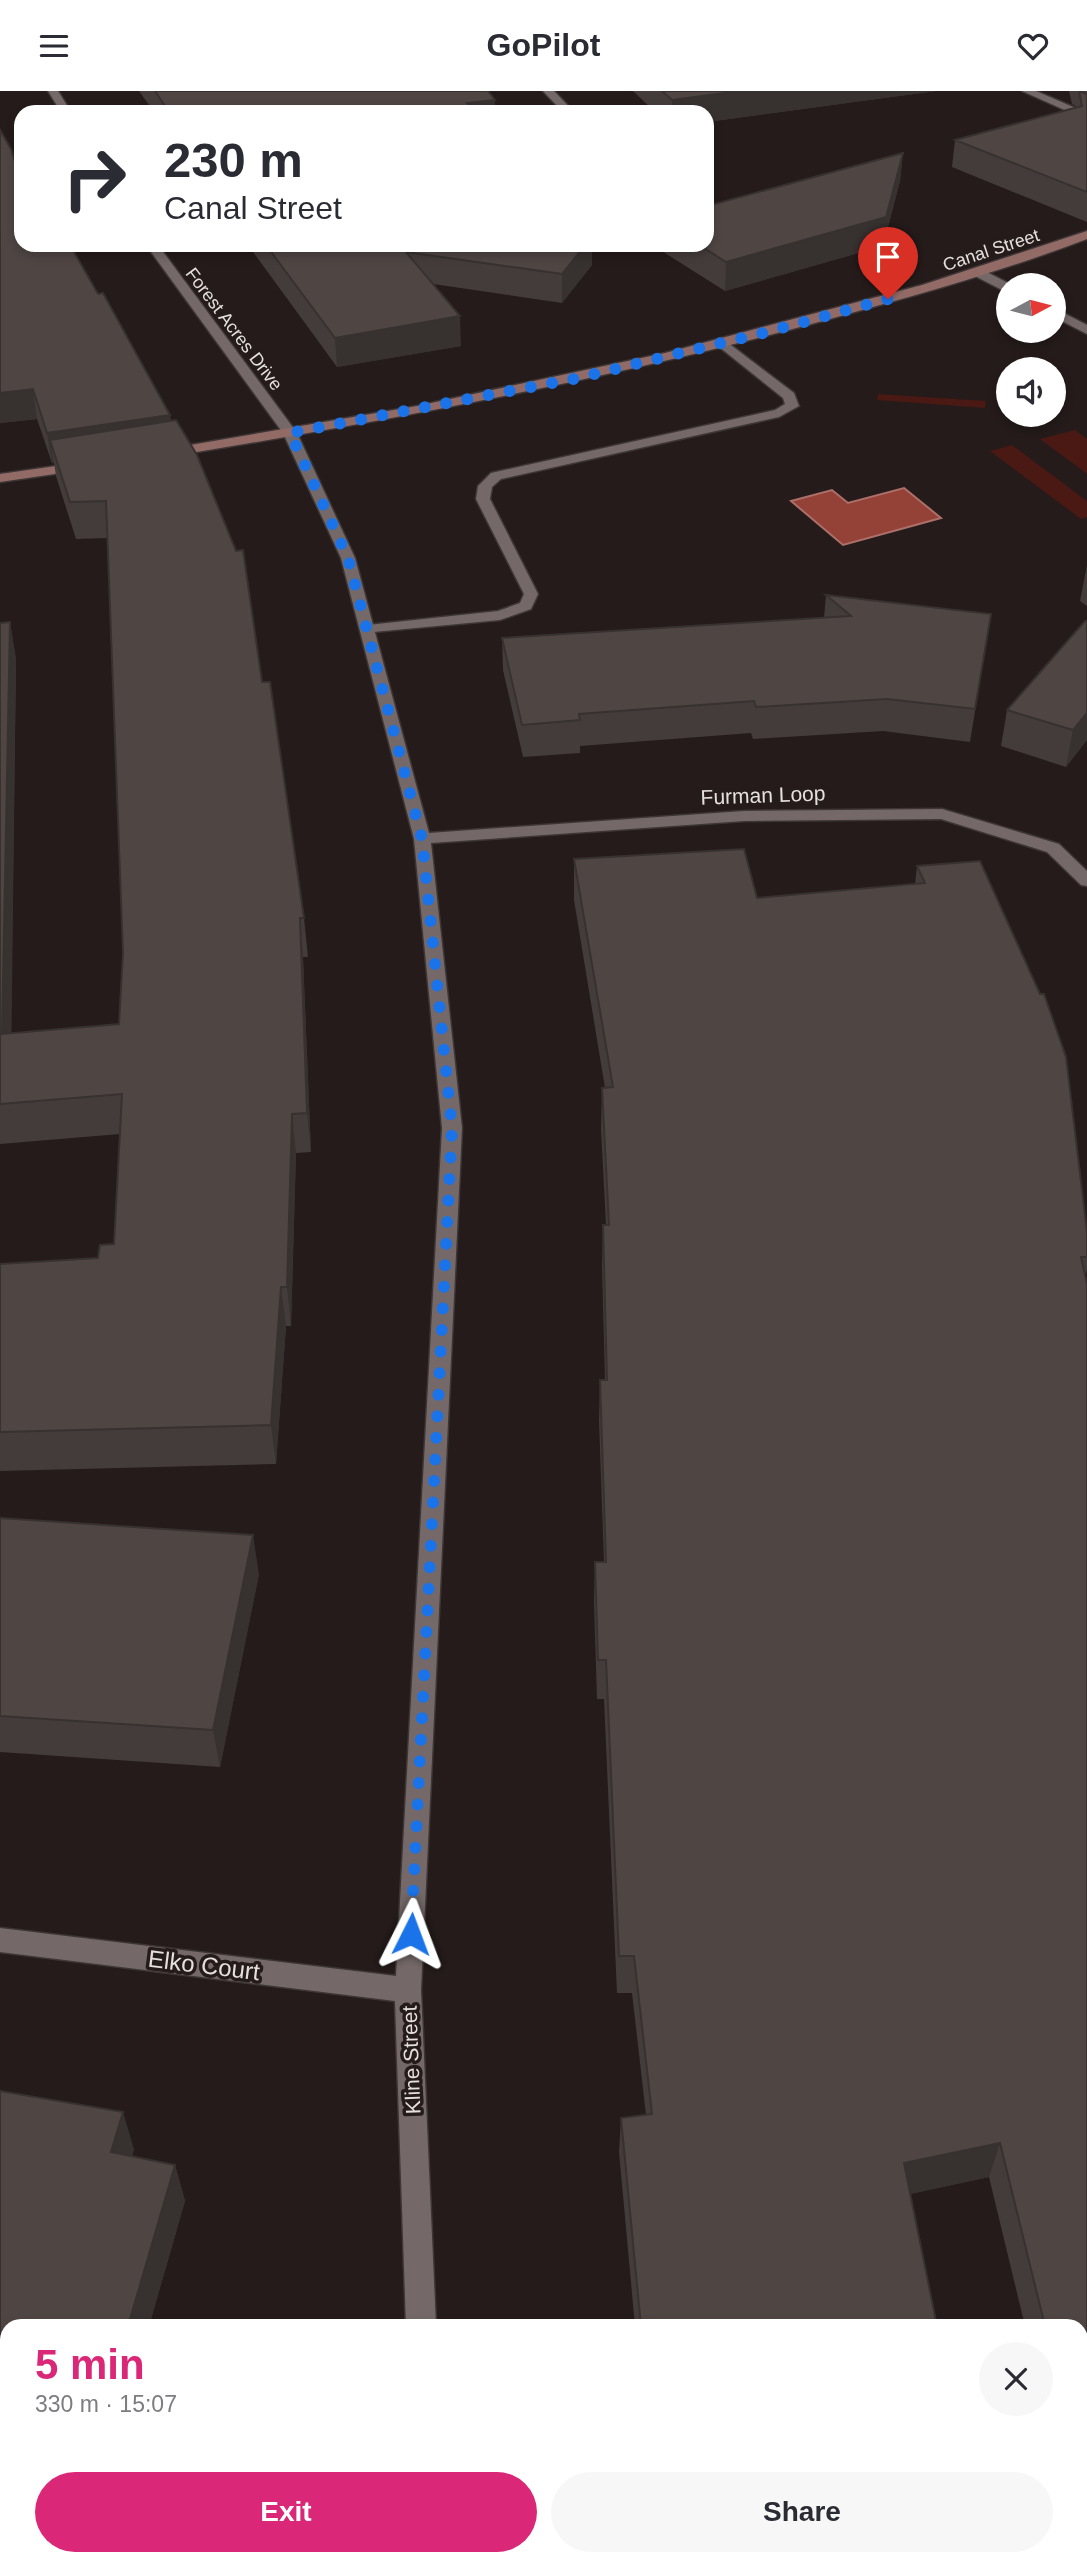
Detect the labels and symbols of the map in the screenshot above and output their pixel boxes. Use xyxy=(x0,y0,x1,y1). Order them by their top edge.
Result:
street label: Canal Street xyxy=(940,225,1042,275)
pin xyxy=(858,227,918,299)
street label: Forest Acres Drive xyxy=(181,264,287,394)
north arrow xyxy=(996,273,1066,343)
street label: Furman Loop xyxy=(700,781,826,809)
position arrow xyxy=(374,1897,448,1971)
street label: Elko Court xyxy=(147,1945,262,1985)
street label: Kline Street xyxy=(398,2005,424,2115)

